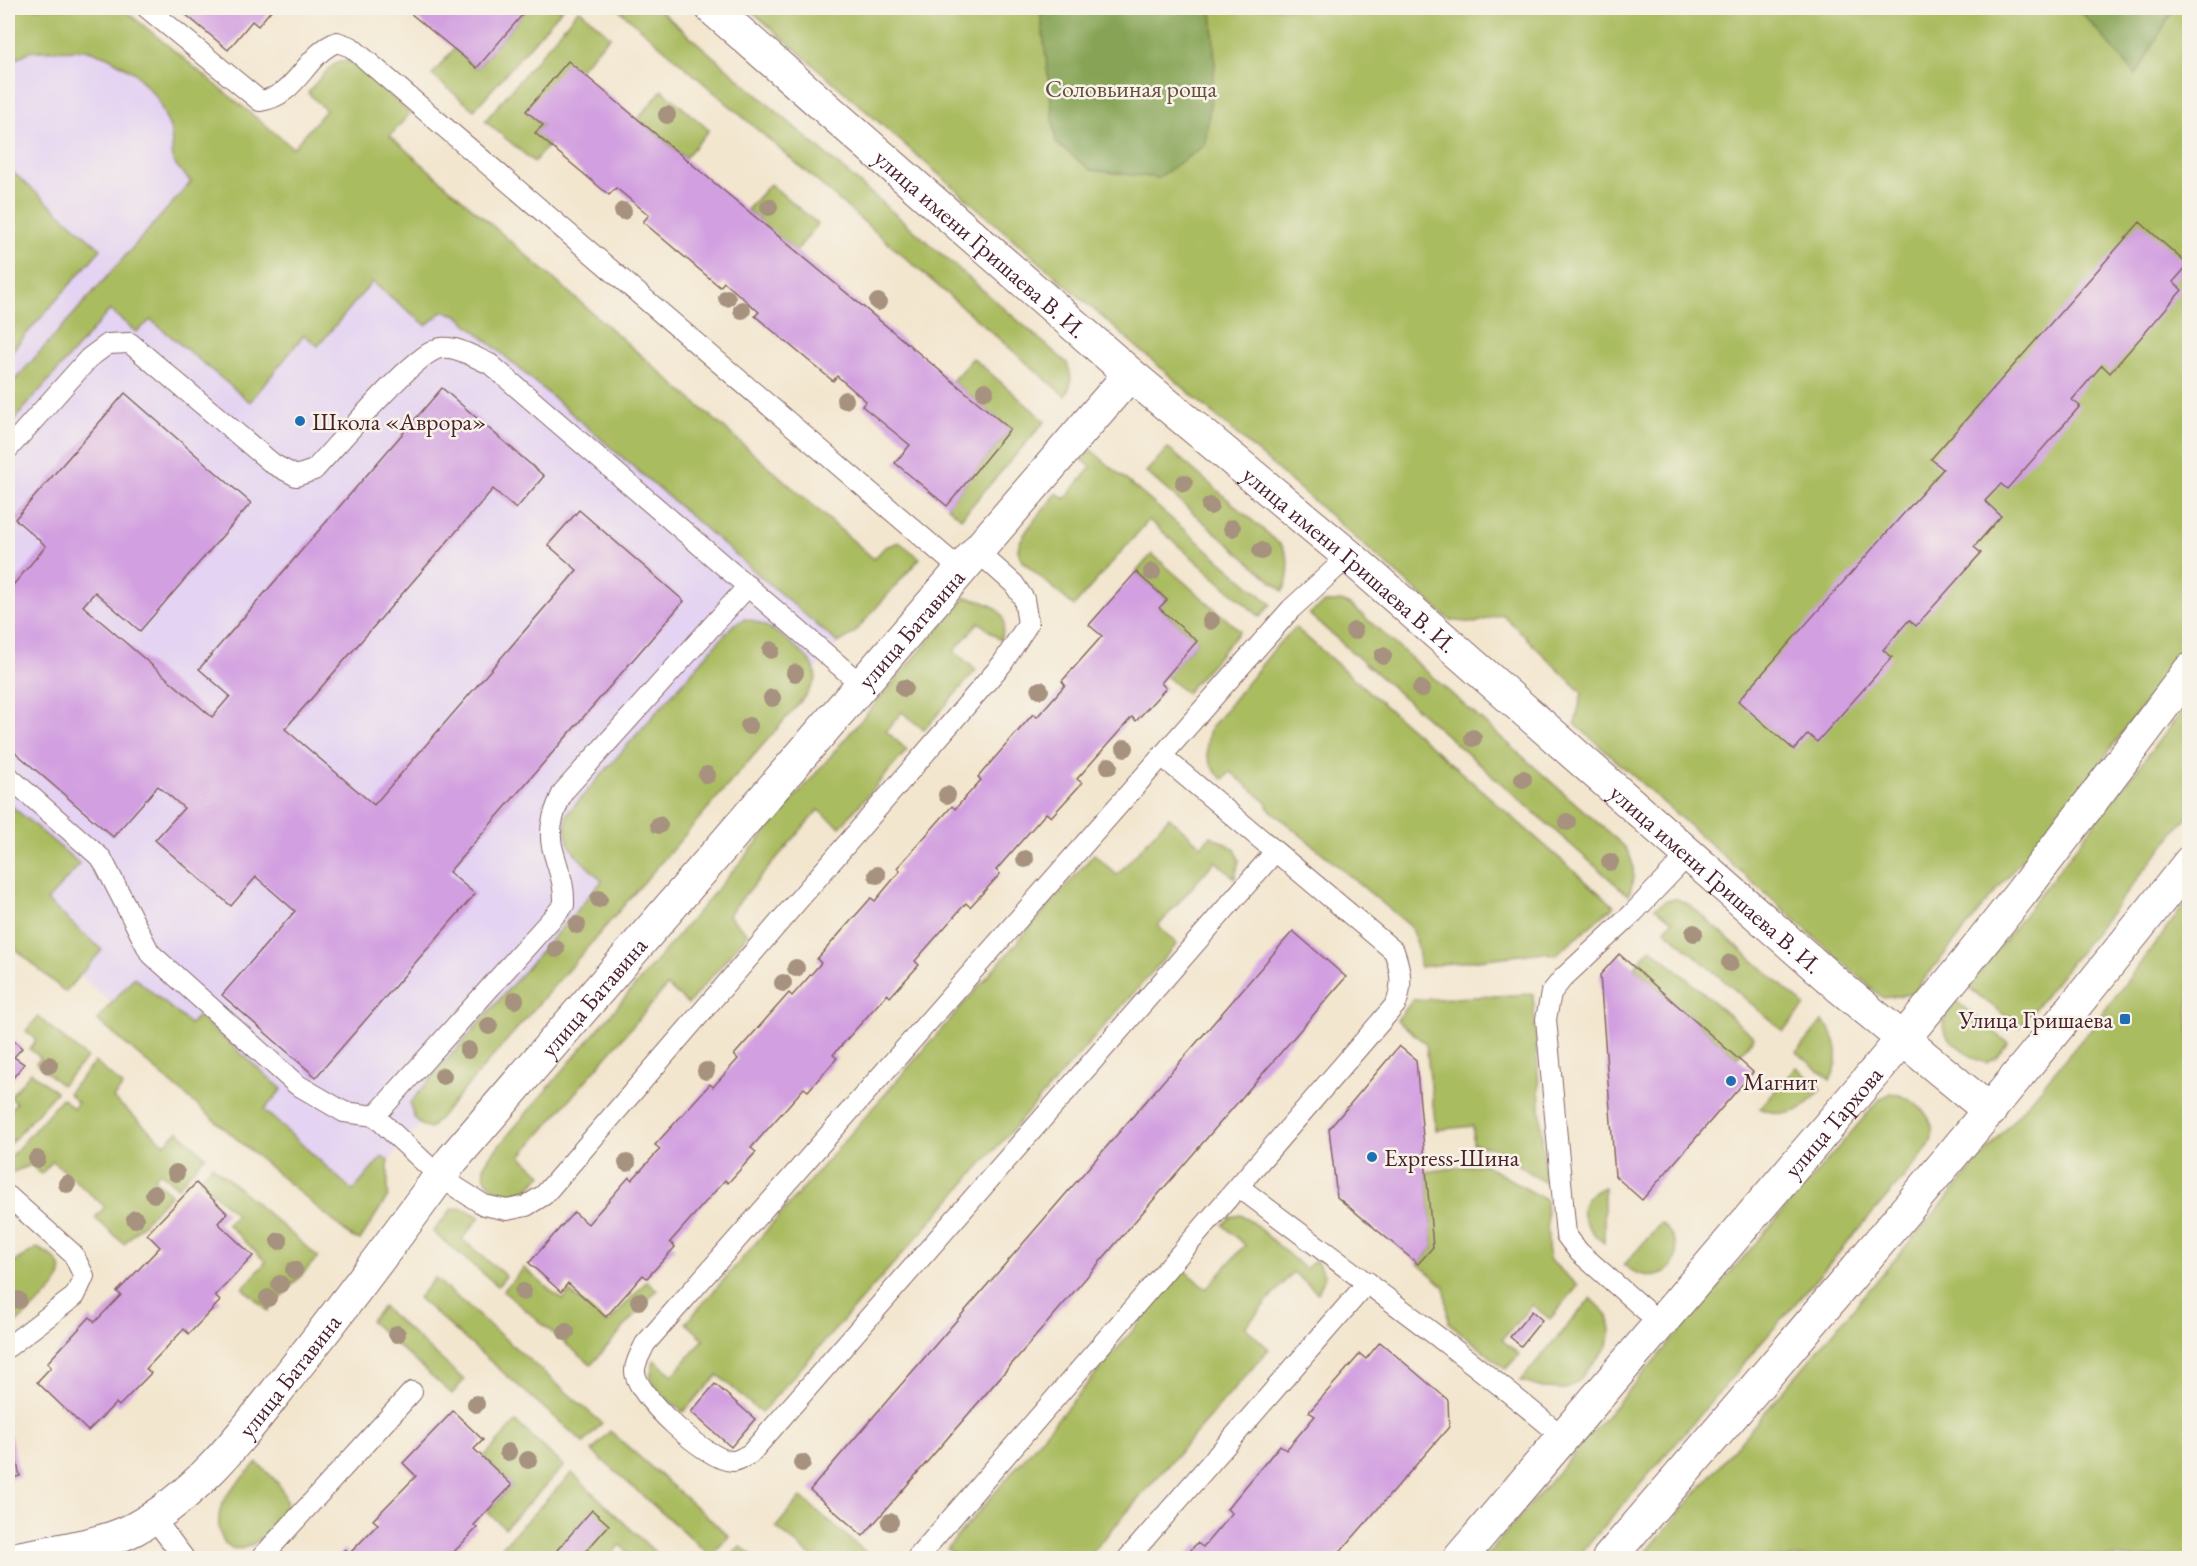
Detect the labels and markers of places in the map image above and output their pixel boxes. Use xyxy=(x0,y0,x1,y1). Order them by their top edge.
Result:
place label: Школа «Аврора» xyxy=(312,406,486,437)
marker: Школа «Аврора» xyxy=(293,414,307,428)
place label: Улица Гришаева xyxy=(1958,1004,2113,1035)
marker: Улица Гришаева xyxy=(2118,1012,2132,1026)
place label: Магнит xyxy=(1743,1066,1817,1097)
marker: Магнит xyxy=(1724,1074,1738,1088)
place label: Express-Шина xyxy=(1384,1142,1520,1173)
marker: Express-Шина xyxy=(1365,1150,1379,1164)

